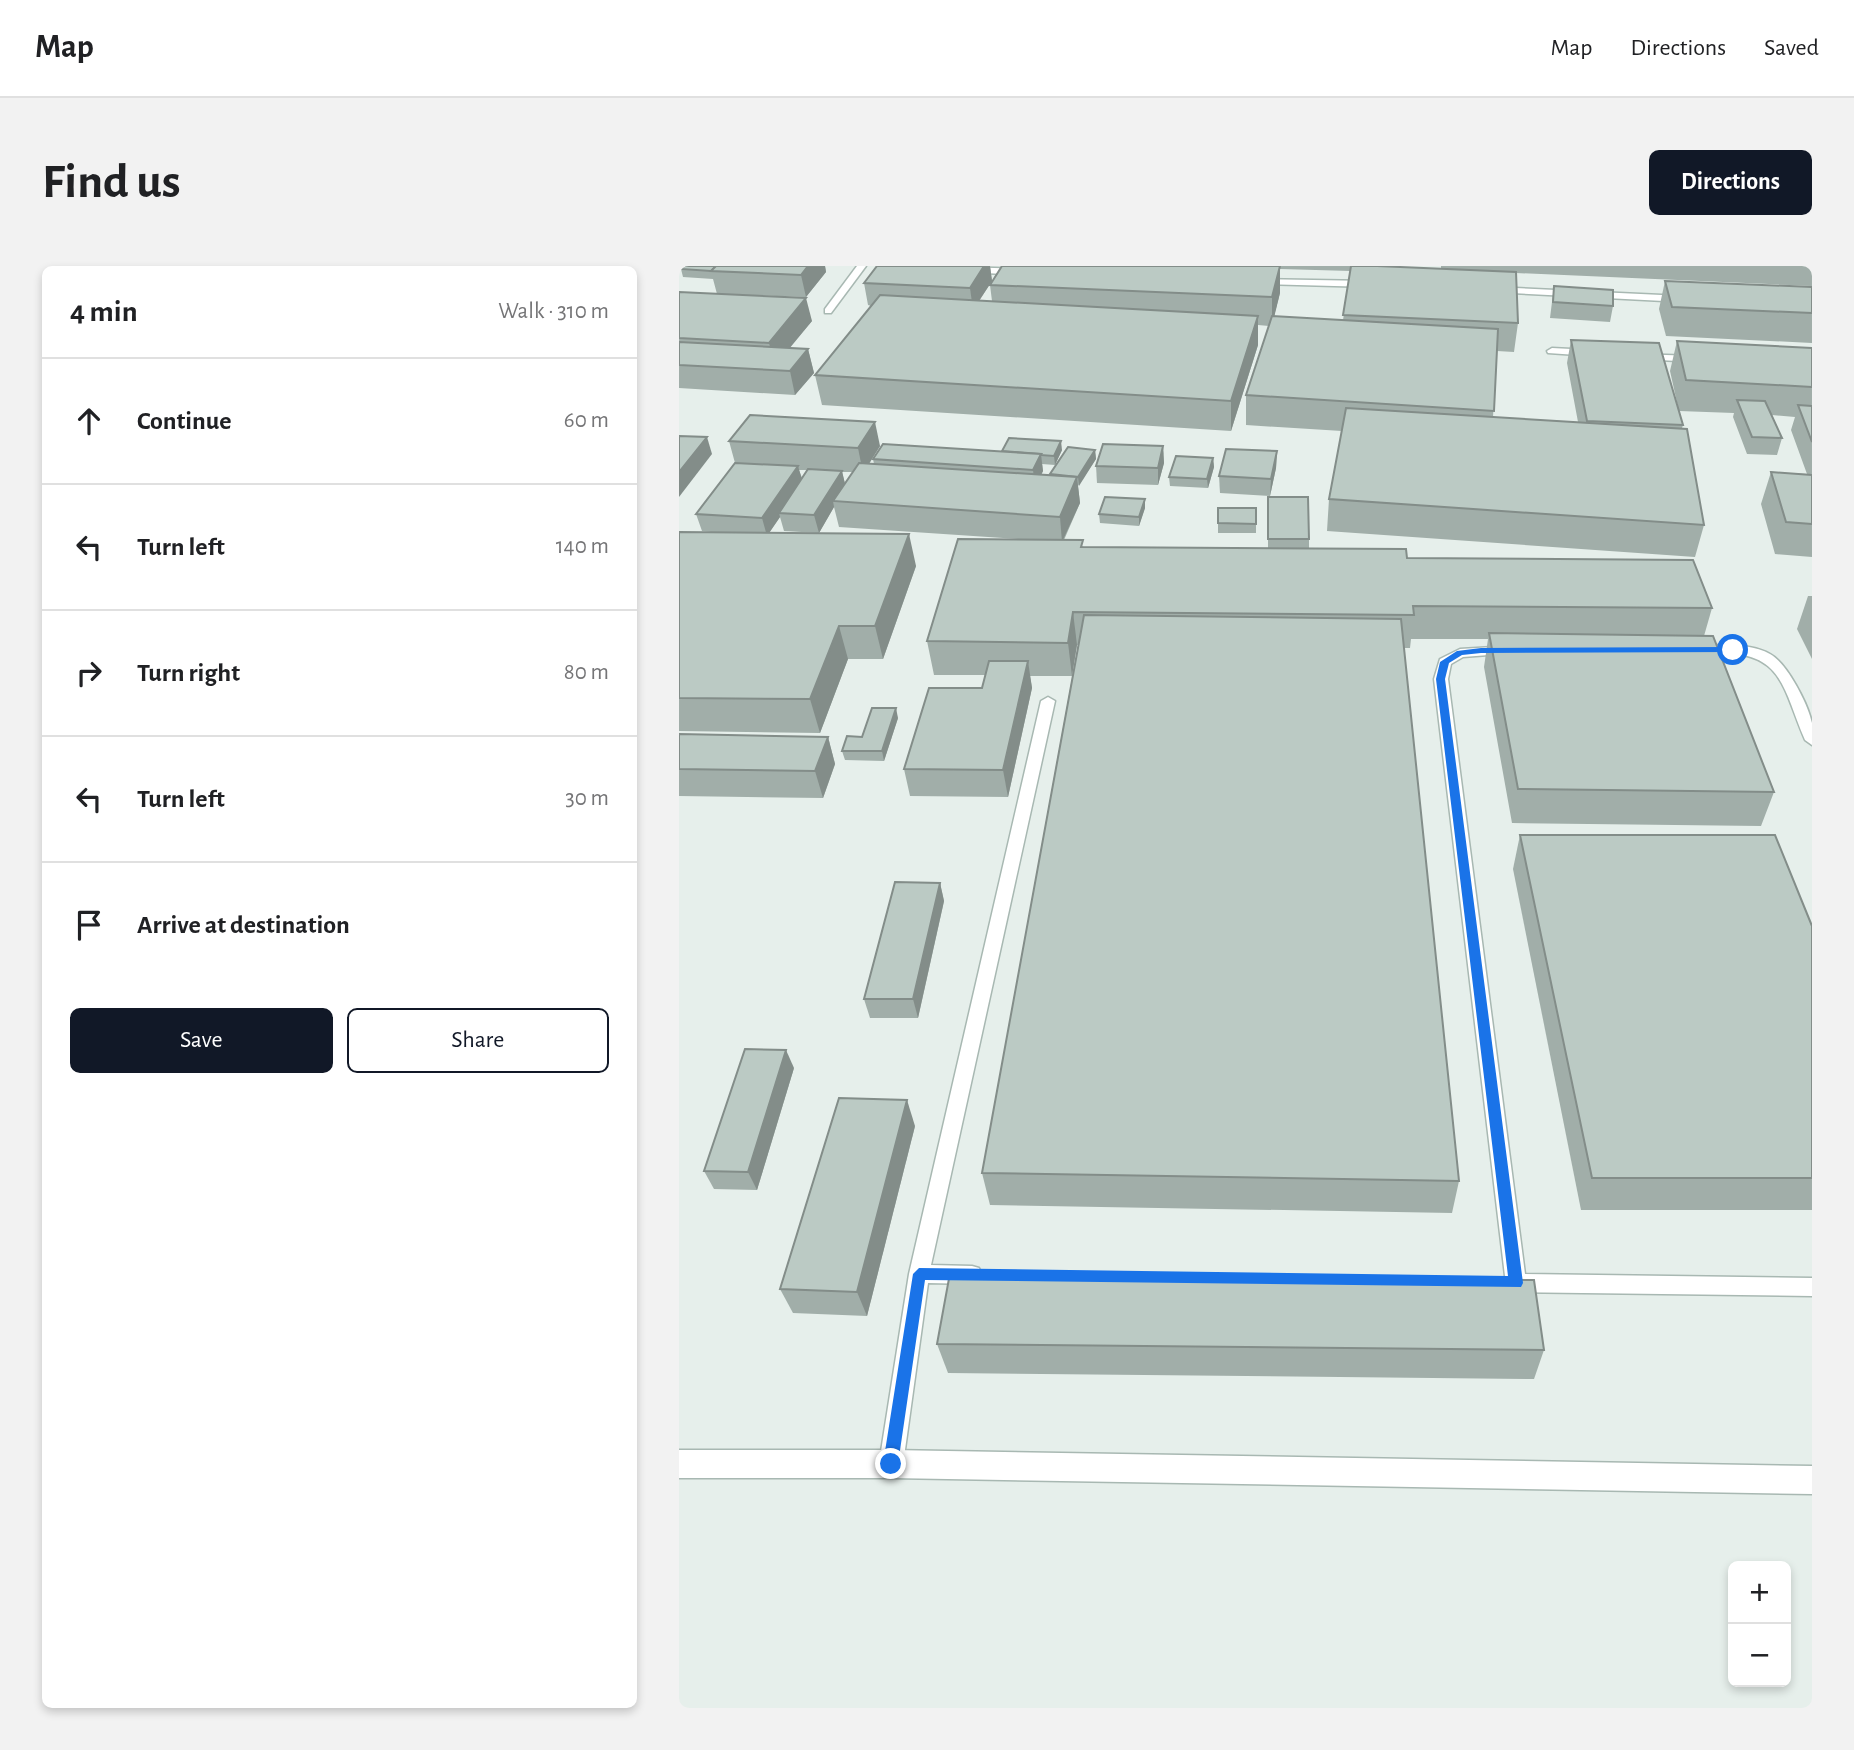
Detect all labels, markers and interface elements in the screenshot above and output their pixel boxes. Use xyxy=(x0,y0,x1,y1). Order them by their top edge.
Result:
text: Map xyxy=(35,31,94,64)
text: Map xyxy=(1550,36,1592,60)
text: Directions xyxy=(1630,36,1726,60)
text: Saved xyxy=(1764,36,1819,60)
button: Directions xyxy=(1649,150,1812,215)
text: Find us xyxy=(42,158,181,207)
text: 4 min xyxy=(70,297,138,327)
text: Walk · 310 m xyxy=(498,300,609,323)
icon: ahead xyxy=(70,402,108,440)
text: Continue xyxy=(137,408,232,434)
text: 60 m xyxy=(564,409,609,432)
icon: left xyxy=(70,528,108,566)
text: Turn left xyxy=(137,534,225,560)
text: 140 m xyxy=(556,535,609,558)
route start xyxy=(1717,634,1748,665)
icon: right xyxy=(70,654,108,692)
text: Turn right xyxy=(137,660,240,686)
text: 80 m xyxy=(564,661,609,684)
icon: left xyxy=(70,780,108,818)
text: Turn left xyxy=(137,786,225,812)
text: 30 m xyxy=(565,787,609,810)
icon: arrive xyxy=(70,906,108,944)
text: Arrive at destination xyxy=(137,912,350,938)
button: Save xyxy=(70,1008,333,1073)
button: Share xyxy=(347,1008,609,1073)
route end xyxy=(875,1448,906,1479)
map controls xyxy=(1728,1561,1791,1687)
button: + xyxy=(1728,1561,1791,1624)
button: − xyxy=(1728,1624,1791,1687)

